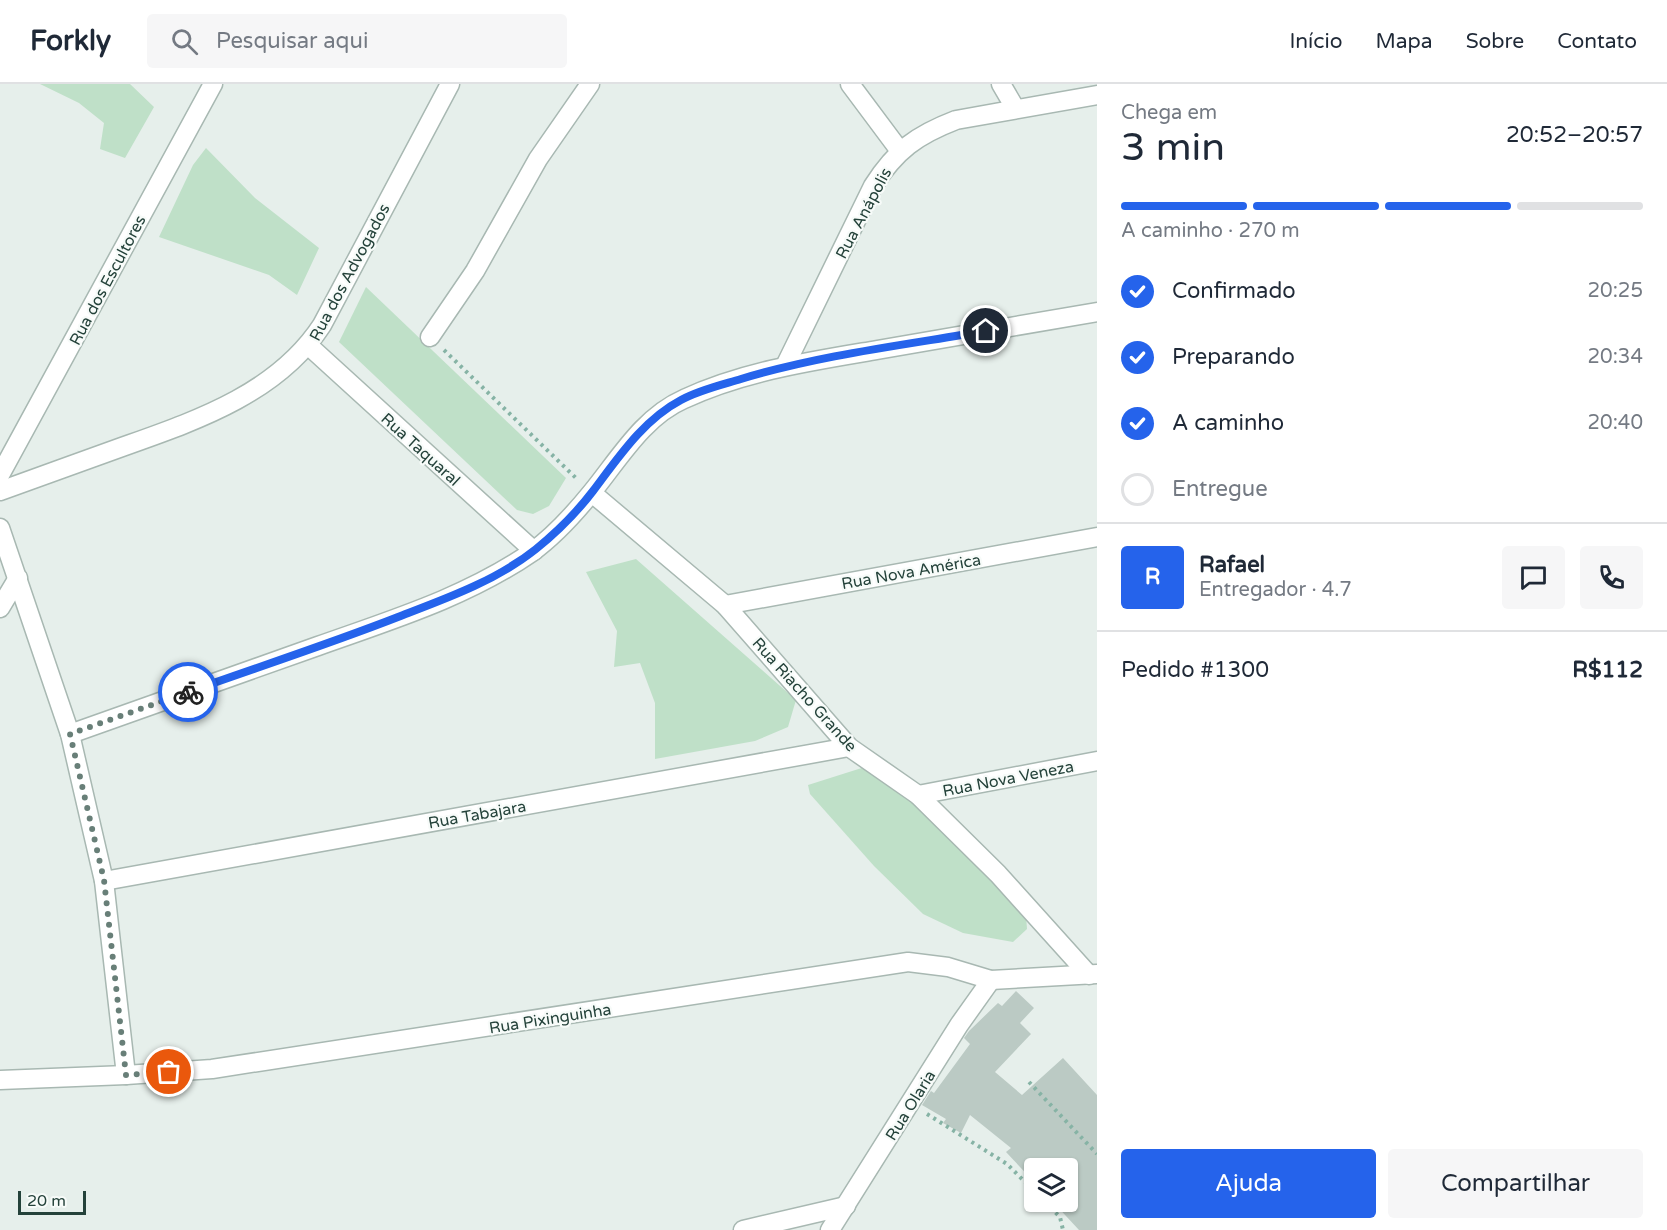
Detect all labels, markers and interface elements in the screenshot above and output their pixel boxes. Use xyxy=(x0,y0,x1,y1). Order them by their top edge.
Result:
search box xyxy=(147,14,567,68)
text: Forkly xyxy=(30,24,111,58)
icon: search xyxy=(168,25,201,58)
text: Pesquisar aqui xyxy=(216,28,368,54)
text: Início xyxy=(1290,29,1342,54)
text: Mapa xyxy=(1375,29,1433,54)
text: Sobre xyxy=(1466,29,1524,54)
text: Contato xyxy=(1557,29,1637,54)
text: Chega em xyxy=(1121,101,1217,125)
text: 20:52–20:57 xyxy=(1506,122,1643,148)
text: 3 min xyxy=(1121,124,1225,171)
street label: Rua Anápolis xyxy=(831,164,896,262)
street label: Rua dos Advogados xyxy=(305,200,395,344)
street label: Rua dos Escultores xyxy=(65,212,151,349)
text: A caminho · 270 m xyxy=(1121,219,1300,243)
icon: check xyxy=(1121,275,1154,308)
text: Confirmado xyxy=(1172,278,1296,304)
text: 20:25 xyxy=(1588,279,1643,303)
pin xyxy=(960,305,1011,356)
icon: home xyxy=(969,314,1002,347)
icon: check xyxy=(1121,341,1154,374)
text: Preparando xyxy=(1172,344,1295,370)
text: 20:34 xyxy=(1588,345,1643,369)
icon: check xyxy=(1121,407,1154,440)
street label: Rua Taquaral xyxy=(377,409,464,491)
text: A caminho xyxy=(1172,410,1284,436)
text: 20:40 xyxy=(1588,411,1643,435)
text: Entregue xyxy=(1172,476,1268,502)
button: chat xyxy=(1502,546,1565,609)
button: phone xyxy=(1580,546,1643,609)
street label: Rua Nova América xyxy=(840,550,982,594)
text: Rafael xyxy=(1199,552,1265,578)
text: R xyxy=(1145,564,1160,590)
text: Entregador · 4.7 xyxy=(1199,578,1352,602)
street label: Rua Riacho Grande xyxy=(748,633,861,756)
text: Pedido #1300 xyxy=(1121,657,1269,683)
text: R$112 xyxy=(1572,657,1643,683)
courier xyxy=(158,662,218,722)
icon: bike xyxy=(172,676,205,709)
street label: Rua Nova Veneza xyxy=(941,756,1075,801)
street label: Rua Tabajara xyxy=(427,797,528,833)
street label: Rua Pixinguinha xyxy=(488,999,613,1039)
pin xyxy=(143,1046,194,1097)
icon: bag xyxy=(152,1055,185,1088)
street label: Rua Olaria xyxy=(881,1067,940,1144)
button: Ajuda xyxy=(1121,1149,1376,1218)
button: Compartilhar xyxy=(1388,1149,1643,1218)
map controls xyxy=(1024,1158,1078,1212)
button: layers xyxy=(1024,1158,1078,1212)
scale bar xyxy=(18,1188,86,1216)
text: 20 m xyxy=(27,1191,66,1211)

